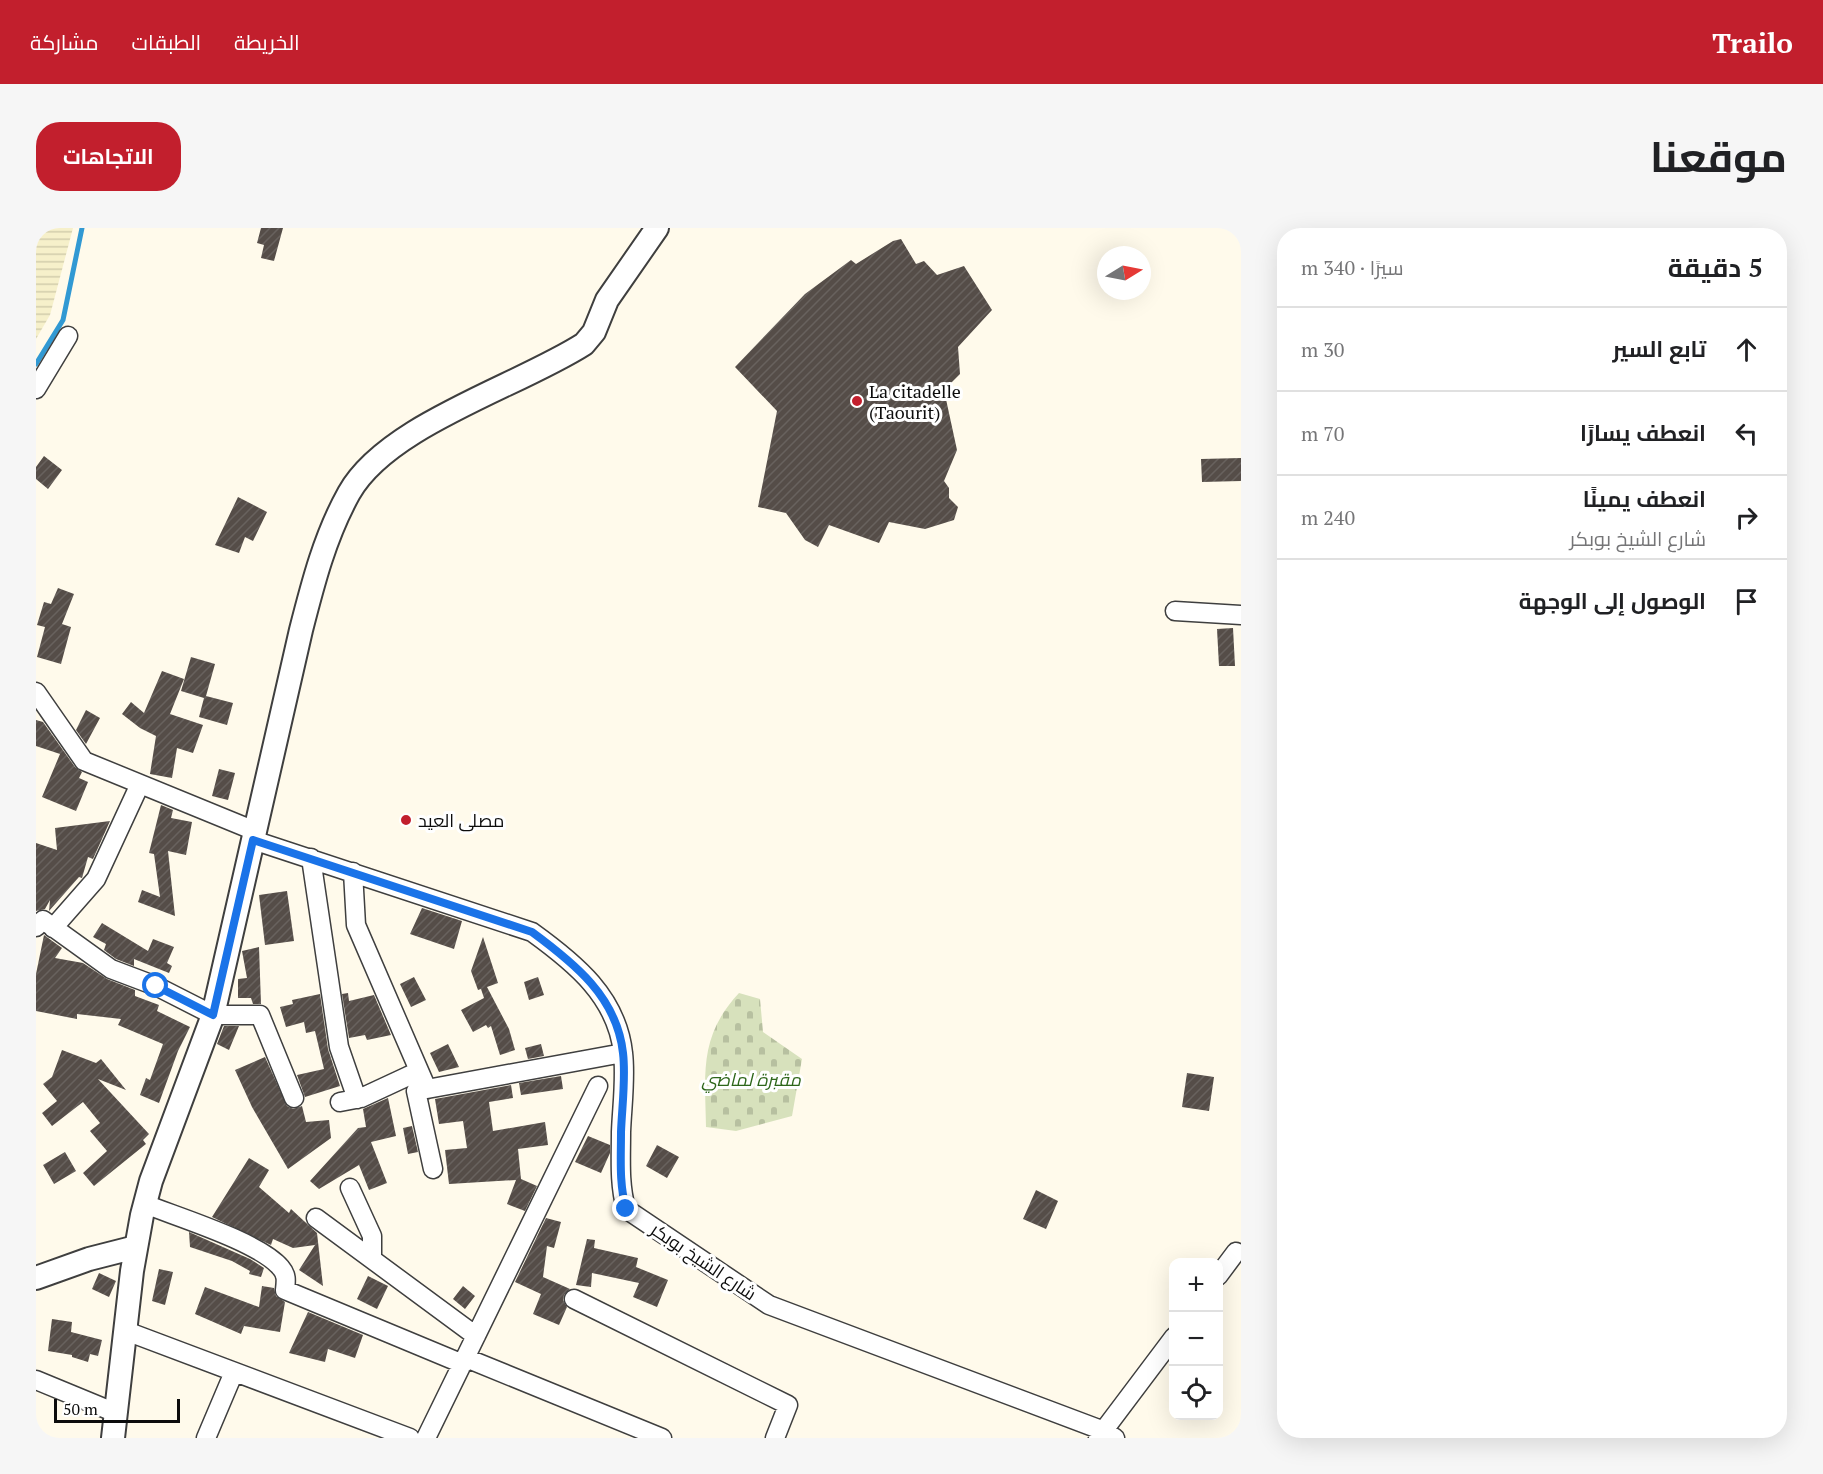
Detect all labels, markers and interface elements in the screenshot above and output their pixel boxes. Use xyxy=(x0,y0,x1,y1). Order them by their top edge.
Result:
text: Trailo xyxy=(1712,24,1793,61)
text: مشاركة xyxy=(30,28,99,56)
text: الطبقات xyxy=(132,28,201,56)
text: الخريطة xyxy=(234,28,300,56)
button: الاتجاهات xyxy=(36,122,181,191)
text: موقعنا xyxy=(1650,128,1787,184)
north arrow xyxy=(1097,246,1151,300)
text: 5 دقيقة xyxy=(1668,250,1763,284)
text: سيرًا · 340 m xyxy=(1301,254,1403,281)
icon: ahead xyxy=(1730,333,1763,366)
text: تابع السير xyxy=(1613,334,1706,363)
text: 30 m xyxy=(1301,336,1344,363)
place label: La citadelle (Taourit) xyxy=(869,379,961,424)
marker: La citadelle (Taourit) xyxy=(850,394,864,408)
icon: left xyxy=(1730,417,1763,450)
text: انعطف يسارًا xyxy=(1580,418,1706,447)
text: 70 m xyxy=(1301,420,1344,447)
text: انعطف يمينًا xyxy=(1583,484,1706,513)
icon: right xyxy=(1730,501,1763,534)
text: 240 m xyxy=(1301,504,1355,531)
text: شارع الشيخ بوبكر xyxy=(1570,525,1706,552)
icon: arrive xyxy=(1730,585,1763,618)
text: الوصول إلى الوجهة xyxy=(1519,586,1706,615)
place label: مصلى العيد xyxy=(418,808,504,832)
marker: مصلى العيد xyxy=(399,813,413,827)
route start xyxy=(142,972,168,998)
park label: مقبرة لماضي xyxy=(701,1067,801,1094)
route end xyxy=(612,1195,638,1221)
street label: شارع الشيخ بوبكر xyxy=(645,1216,762,1306)
map controls xyxy=(1169,1258,1223,1420)
button: + xyxy=(1169,1258,1223,1312)
button: − xyxy=(1169,1312,1223,1366)
button: locate xyxy=(1169,1366,1223,1420)
scale bar xyxy=(54,1396,180,1424)
text: 50 m xyxy=(63,1398,98,1420)

